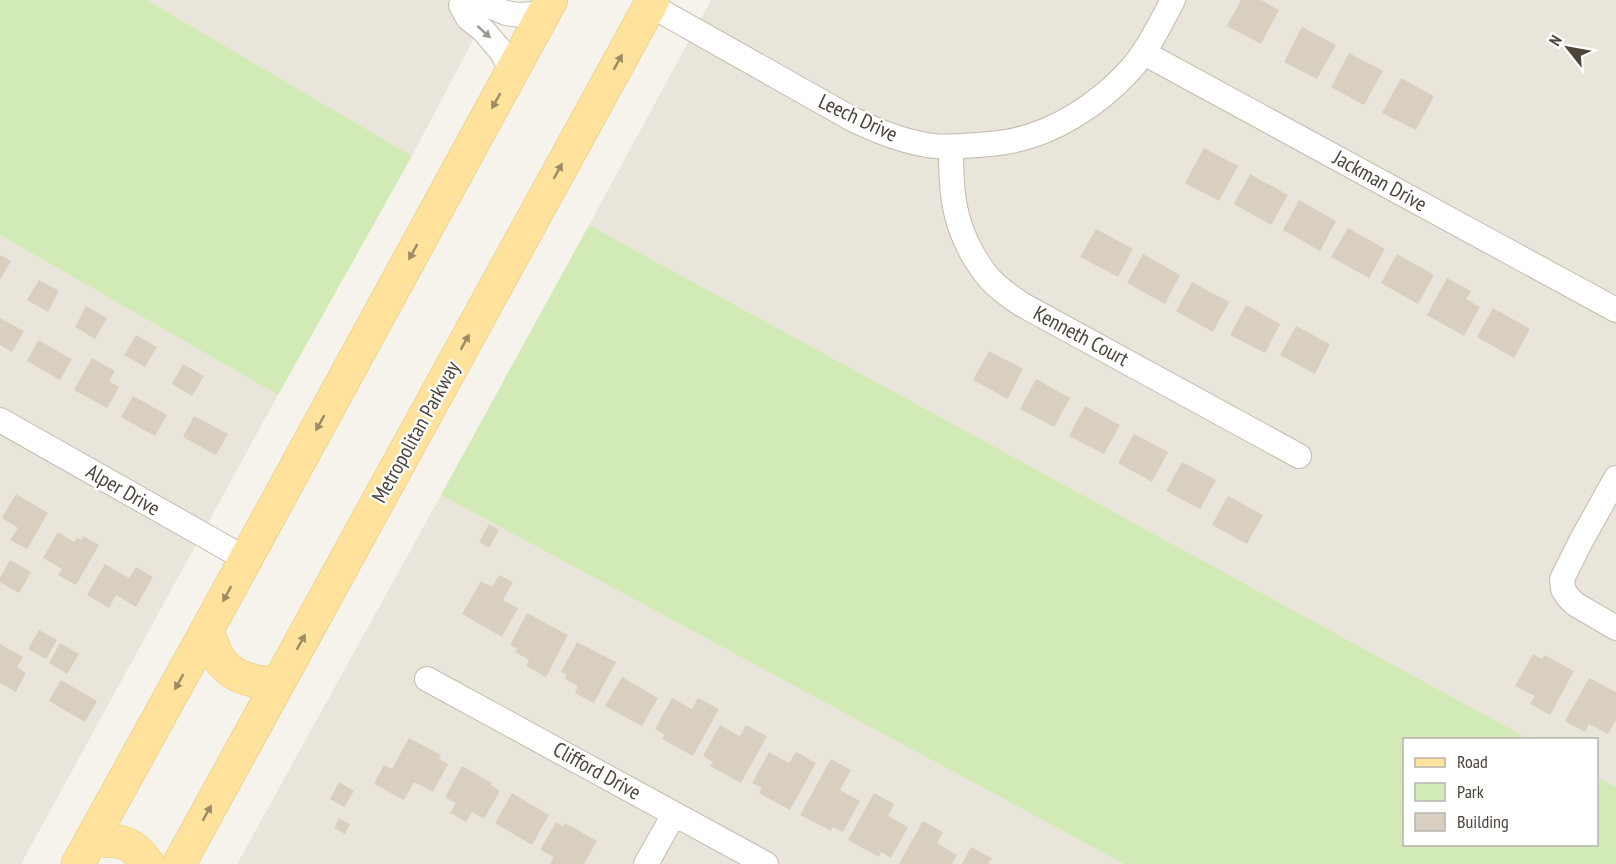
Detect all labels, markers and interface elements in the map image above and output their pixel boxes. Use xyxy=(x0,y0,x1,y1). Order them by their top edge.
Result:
north arrow xyxy=(1538,18,1598,78)
one-way arrow xyxy=(476,25,491,39)
text: N xyxy=(1544,31,1566,49)
one-way arrow xyxy=(613,53,623,70)
street label: Leech Drive xyxy=(814,88,902,148)
one-way arrow xyxy=(491,93,501,110)
street label: Jackman Drive xyxy=(1328,143,1432,217)
one-way arrow xyxy=(553,162,563,179)
one-way arrow xyxy=(408,243,418,260)
street label: Kenneth Court xyxy=(1029,299,1134,372)
one-way arrow xyxy=(460,333,470,350)
street label: Metropolitan Parkway xyxy=(365,356,466,507)
one-way arrow xyxy=(315,415,325,432)
street label: Alper Drive xyxy=(81,458,165,522)
one-way arrow xyxy=(222,586,232,603)
one-way arrow xyxy=(296,633,306,650)
one-way arrow xyxy=(174,673,184,690)
street label: Clifford Drive xyxy=(549,735,646,806)
legend xyxy=(1403,738,1598,846)
text: Road xyxy=(1457,750,1488,773)
text: Park xyxy=(1457,780,1484,803)
one-way arrow xyxy=(202,804,212,821)
text: Building xyxy=(1457,810,1509,833)

